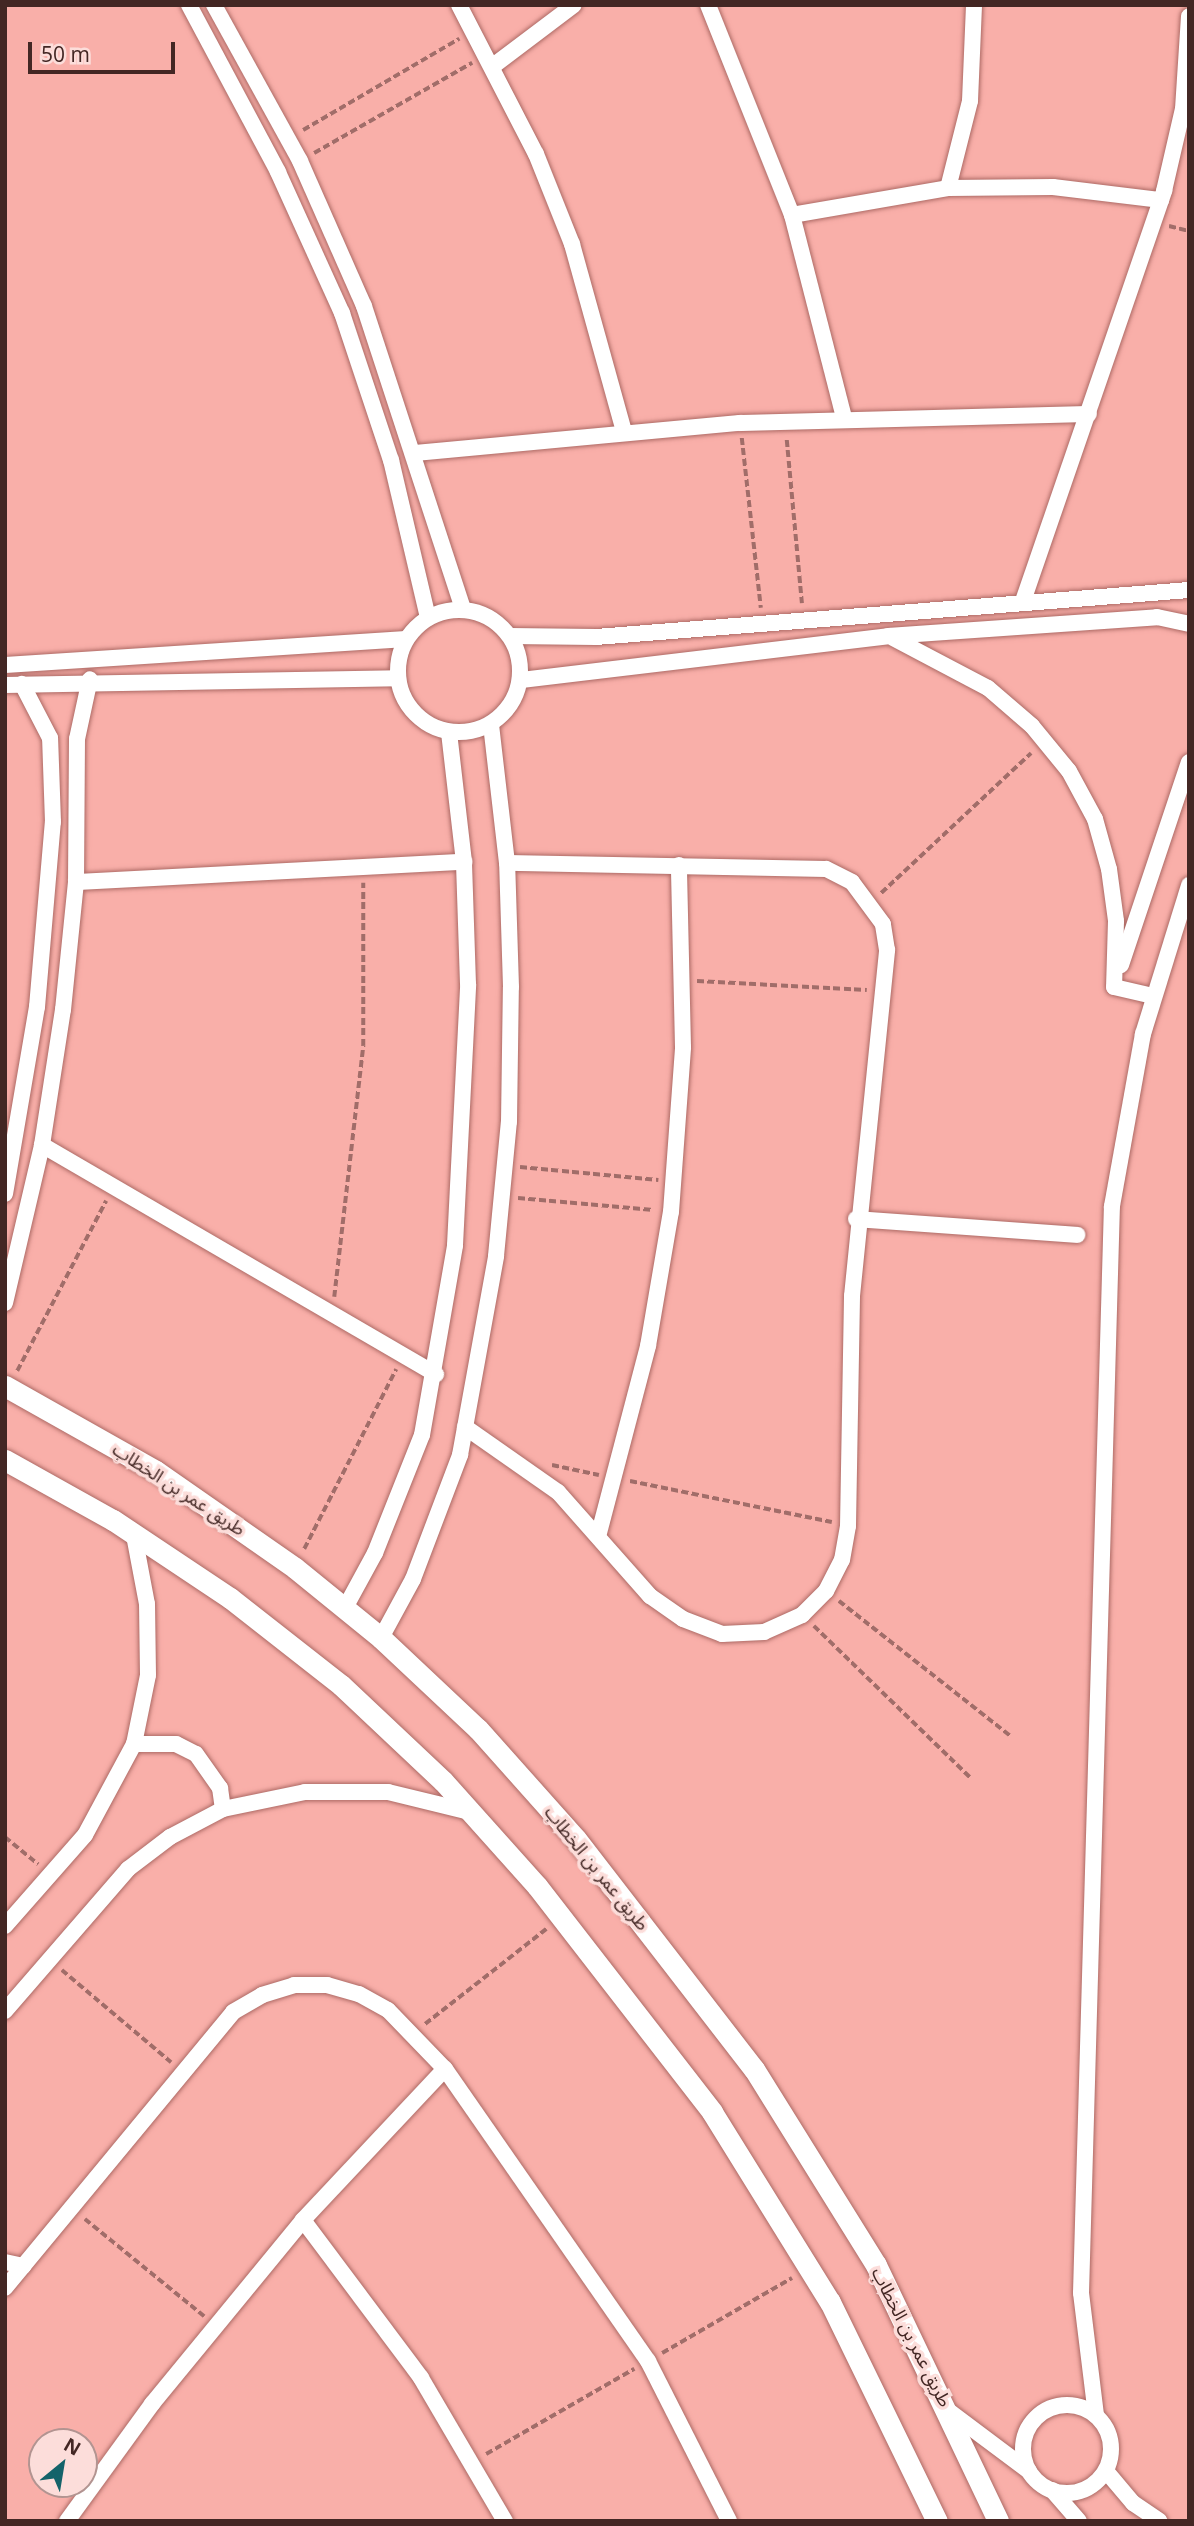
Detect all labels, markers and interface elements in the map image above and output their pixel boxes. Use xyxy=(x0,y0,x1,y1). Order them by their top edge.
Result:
scale bar xyxy=(32,28,178,72)
text: 50 m xyxy=(41,40,90,68)
street label: طريق عمر بن الخطاب xyxy=(109,1438,249,1540)
street label: طريق عمر بن الخطاب xyxy=(540,1802,654,1934)
street label: طريق عمر بن الخطاب xyxy=(868,2264,956,2410)
north arrow xyxy=(28,2428,98,2498)
text: N xyxy=(59,2431,86,2462)

